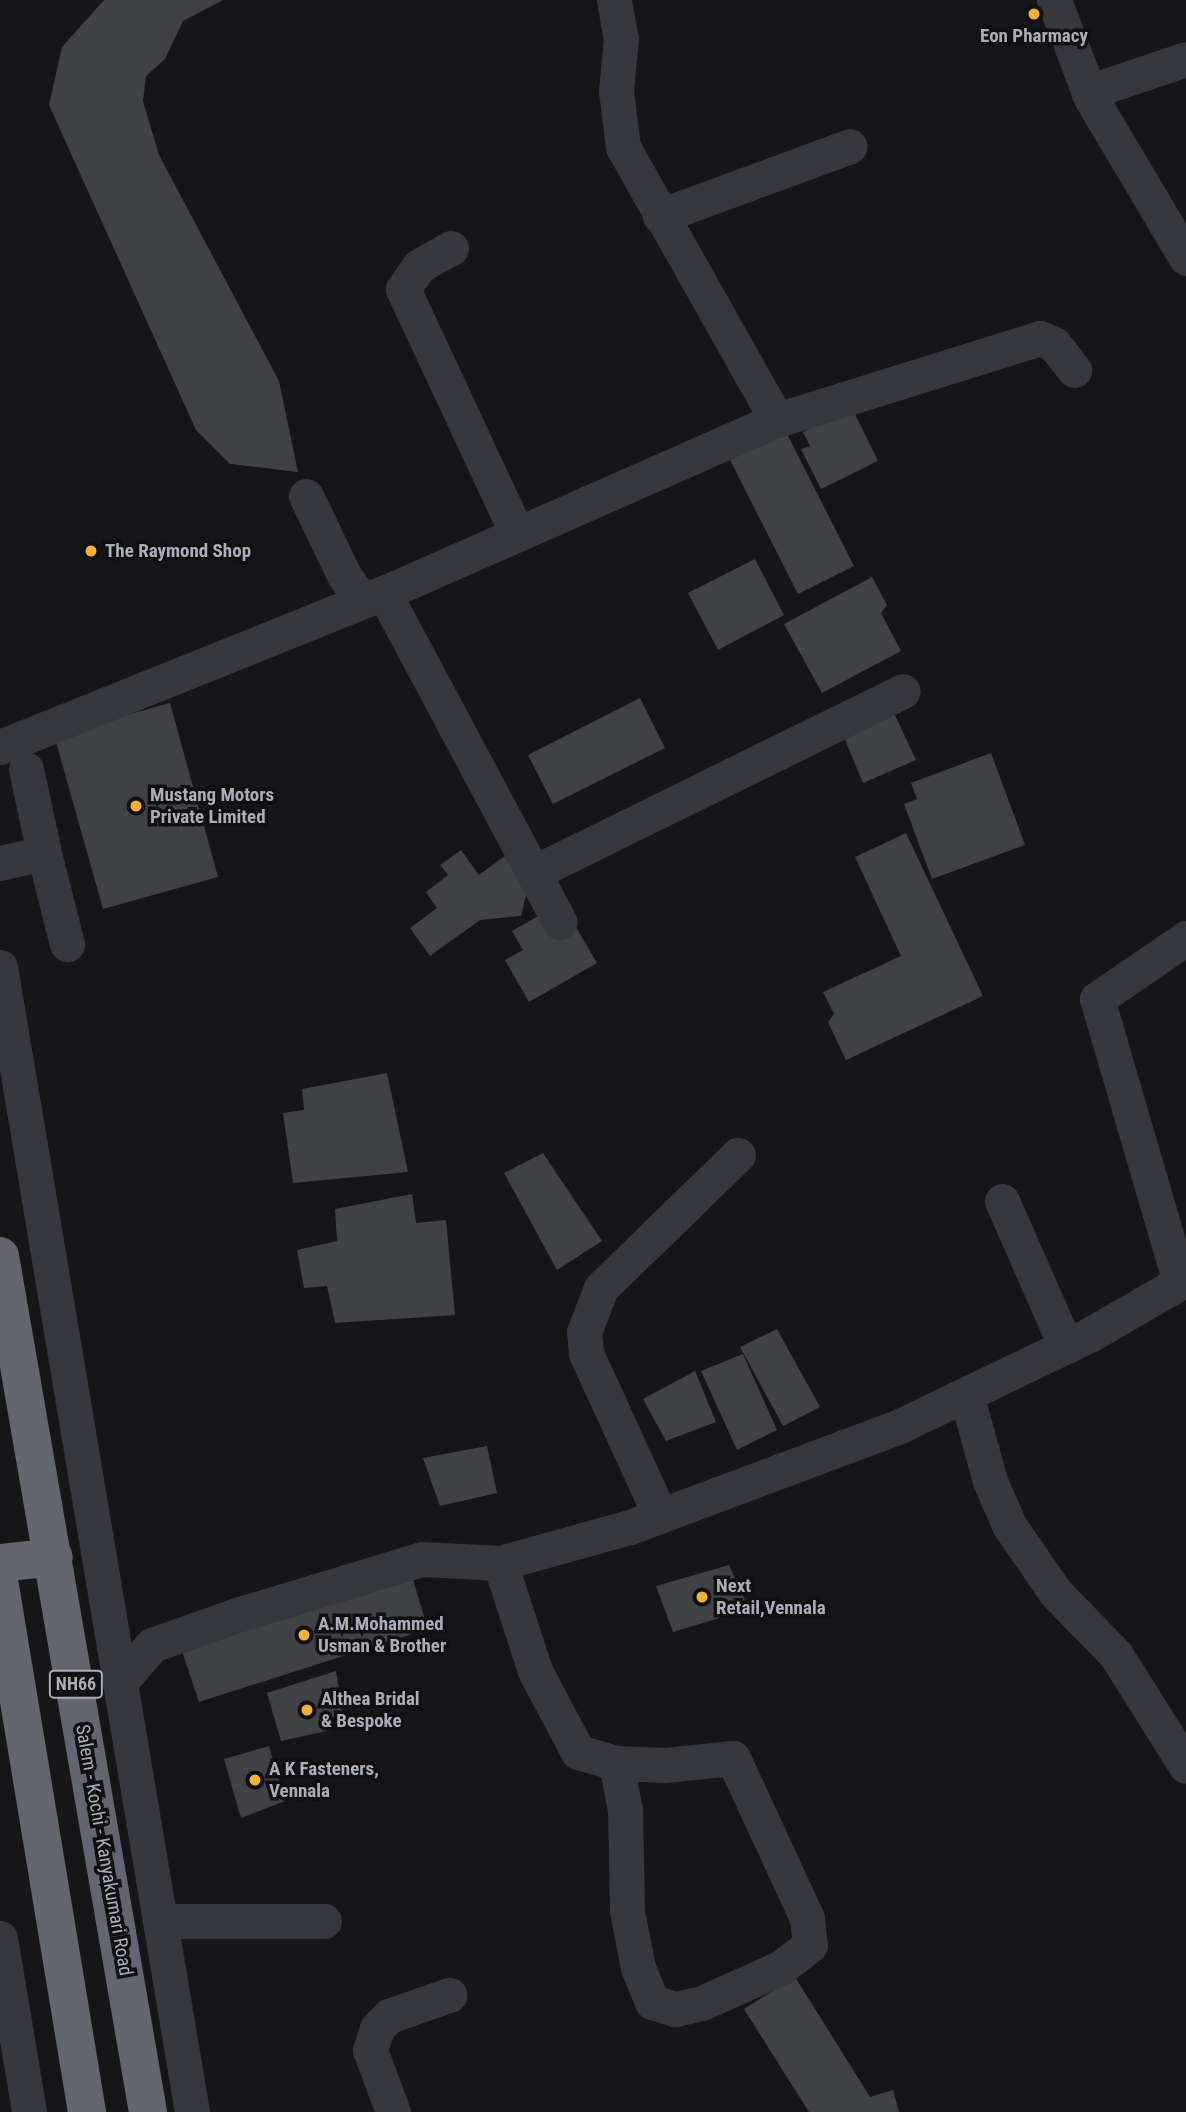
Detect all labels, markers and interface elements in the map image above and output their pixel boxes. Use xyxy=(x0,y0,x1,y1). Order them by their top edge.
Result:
marker: Eon Pharmacy xyxy=(1026,6,1042,22)
place label: Eon Pharmacy xyxy=(980,25,1088,47)
place label: The Raymond Shop xyxy=(105,540,251,562)
marker: The Raymond Shop xyxy=(83,543,99,559)
place label: Mustang Motors Private Limited xyxy=(150,784,274,828)
marker: Mustang Motors Private Limited xyxy=(128,798,144,814)
place label: Next Retail,Vennala xyxy=(716,1575,826,1619)
marker: Next Retail,Vennala xyxy=(694,1589,710,1605)
place label: A.M.Mohammed Usman & Brother xyxy=(318,1613,446,1657)
marker: A.M.Mohammed Usman & Brother xyxy=(296,1627,312,1643)
road number: NH66 xyxy=(48,1670,104,1699)
place label: Althea Bridal & Bespoke xyxy=(321,1688,420,1732)
marker: Althea Bridal & Bespoke xyxy=(299,1702,315,1718)
street label: Salem - Kochi - Kanyakumari Road xyxy=(71,1723,137,1977)
place label: A K Fasteners, Vennala xyxy=(269,1758,379,1802)
marker: A K Fasteners, Vennala xyxy=(247,1772,263,1788)

